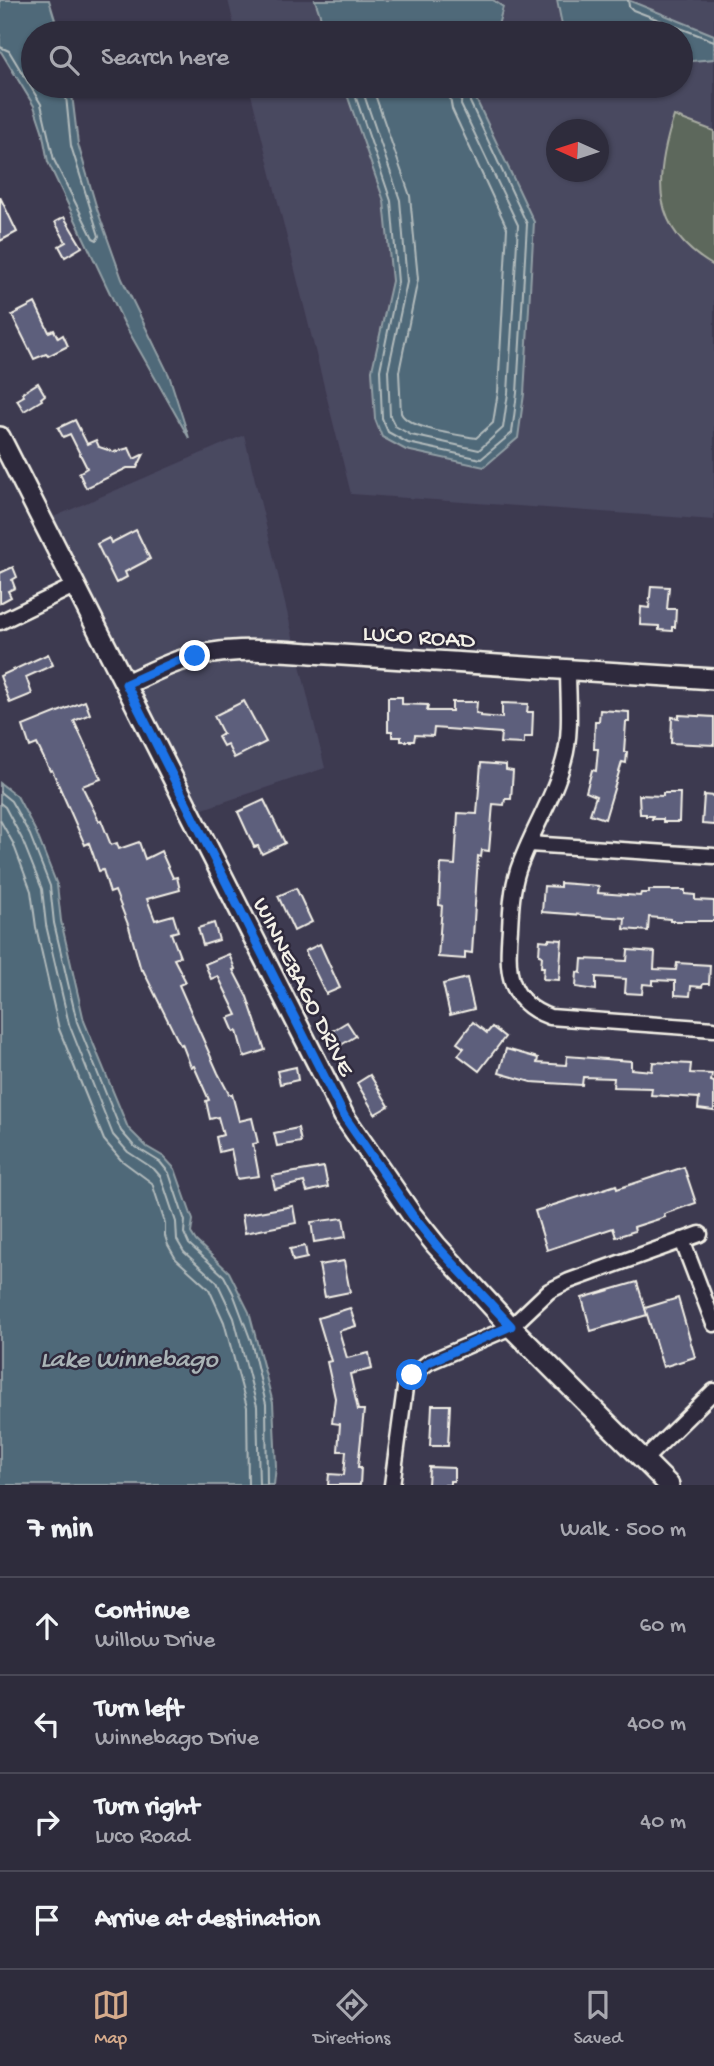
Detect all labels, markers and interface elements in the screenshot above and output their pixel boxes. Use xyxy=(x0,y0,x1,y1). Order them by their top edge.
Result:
search box xyxy=(21,21,693,98)
icon: search xyxy=(45,41,83,79)
text: Search here xyxy=(101,44,229,75)
north arrow xyxy=(546,119,609,182)
street label: LUCO ROAD xyxy=(362,620,476,657)
route end xyxy=(179,640,210,671)
street label: WINNEBAGO DRIVE xyxy=(244,893,360,1083)
water label: Lake Winnebago xyxy=(40,1346,219,1377)
route start xyxy=(396,1359,427,1390)
text: 7 min xyxy=(28,1513,93,1548)
text: Walk · 500 m xyxy=(560,1517,686,1544)
text: Continue xyxy=(95,1597,189,1628)
icon: ahead xyxy=(28,1607,66,1645)
text: 60 m xyxy=(640,1613,686,1640)
text: Willow Drive xyxy=(95,1628,215,1655)
text: Turn left xyxy=(95,1695,183,1726)
icon: left xyxy=(28,1705,66,1743)
text: 400 m xyxy=(627,1711,686,1738)
text: Winnebago Drive xyxy=(95,1726,259,1753)
text: Turn right xyxy=(95,1793,199,1824)
icon: right xyxy=(28,1803,66,1841)
text: 40 m xyxy=(640,1809,686,1836)
text: Luco Road xyxy=(95,1824,190,1851)
icon: arrive xyxy=(28,1901,66,1939)
text: Arrive at destination xyxy=(95,1905,320,1936)
tab: Map xyxy=(92,1986,130,2051)
tab: Directions xyxy=(313,1986,390,2051)
tab: Saved xyxy=(574,1986,622,2051)

